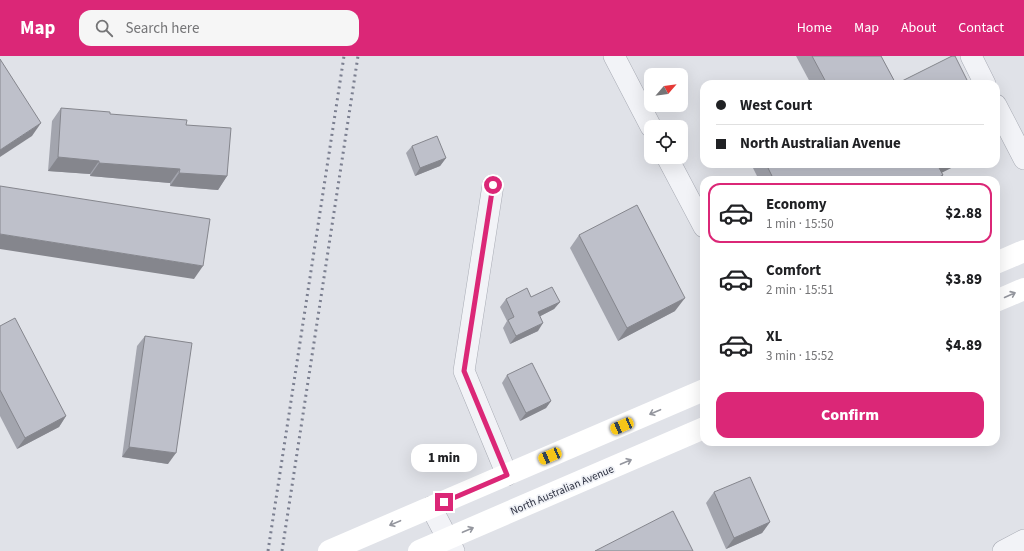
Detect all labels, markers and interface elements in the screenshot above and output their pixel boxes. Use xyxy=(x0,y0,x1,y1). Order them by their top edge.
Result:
search box xyxy=(79,10,359,46)
text: Map xyxy=(20,15,55,42)
icon: search xyxy=(93,17,115,39)
text: Search here xyxy=(125,18,199,39)
text: Home xyxy=(797,18,832,38)
text: Map xyxy=(854,18,879,38)
text: About xyxy=(901,18,936,38)
text: Contact xyxy=(958,18,1004,38)
north arrow xyxy=(644,68,688,112)
map controls xyxy=(644,68,688,164)
text: West Court xyxy=(740,95,812,116)
button: locate xyxy=(644,120,688,164)
text: North Australian Avenue xyxy=(740,133,901,154)
route start xyxy=(484,176,502,194)
text: Economy xyxy=(766,194,827,215)
icon: car xyxy=(718,195,754,231)
text: $2.88 xyxy=(945,203,982,224)
text: 1 min · 15:50 xyxy=(766,215,834,233)
text: Comfort xyxy=(766,260,821,281)
icon: car xyxy=(718,261,754,297)
text: $3.89 xyxy=(945,269,982,290)
text: 2 min · 15:51 xyxy=(766,281,834,299)
one-way arrow xyxy=(1004,291,1016,298)
text: XL xyxy=(766,326,782,347)
icon: car xyxy=(718,327,754,363)
text: $4.89 xyxy=(945,335,982,356)
text: 3 min · 15:52 xyxy=(766,347,834,365)
button: Confirm xyxy=(716,392,984,438)
one-way arrow xyxy=(650,408,662,416)
car xyxy=(609,416,635,436)
callout: 1 min xyxy=(411,444,477,472)
car xyxy=(537,446,563,466)
text: 1 min xyxy=(428,449,460,467)
one-way arrow xyxy=(619,458,631,465)
street label: North Australian Avenue xyxy=(508,461,617,519)
route end xyxy=(435,493,453,511)
one-way arrow xyxy=(390,520,402,527)
one-way arrow xyxy=(461,526,473,533)

